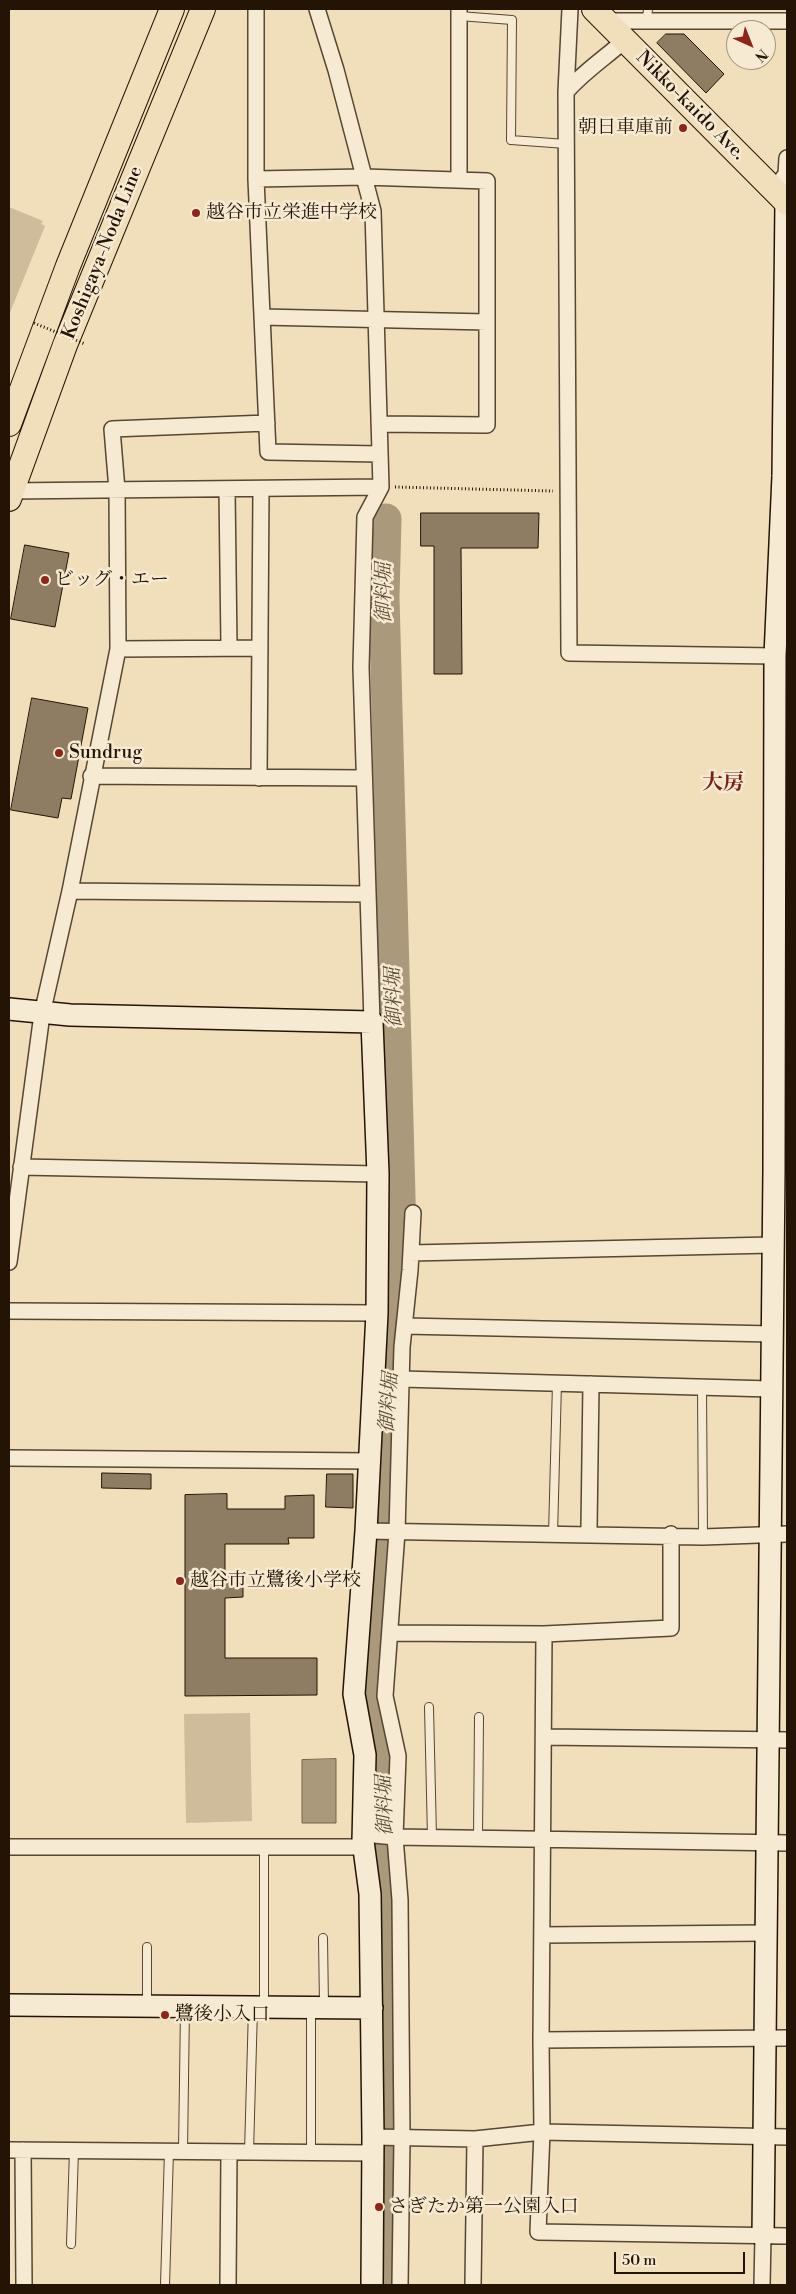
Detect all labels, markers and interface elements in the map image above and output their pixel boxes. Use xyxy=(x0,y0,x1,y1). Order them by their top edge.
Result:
north arrow xyxy=(726,20,776,70)
text: N xyxy=(750,45,771,65)
street label: Nikko-kaido Ave. xyxy=(631,47,749,165)
place label: 朝日車庫前 xyxy=(578,117,673,139)
marker: 朝日車庫前 xyxy=(677,122,689,134)
street label: Koshigaya-Noda Line xyxy=(58,163,148,343)
place label: 越谷市立栄進中学校 xyxy=(206,202,377,224)
marker: 越谷市立栄進中学校 xyxy=(190,207,202,219)
water label: 御料堀 xyxy=(373,563,397,623)
place label: ビッグ・エー xyxy=(55,569,169,591)
marker: ビッグ・エー xyxy=(39,574,51,586)
place label: Sundrug xyxy=(69,742,142,764)
marker: Sundrug xyxy=(53,747,65,759)
district label: 大房 xyxy=(702,771,744,797)
water label: 御料堀 xyxy=(382,968,408,1028)
water label: 御料堀 xyxy=(376,1372,404,1434)
place label: 越谷市立鷺後小学校 xyxy=(190,1570,361,1592)
marker: 越谷市立鷺後小学校 xyxy=(174,1575,186,1587)
water label: 御料堀 xyxy=(373,1776,399,1836)
place label: 鷺後小入口 xyxy=(175,2004,270,2026)
marker: 鷺後小入口 xyxy=(159,2009,171,2021)
place label: さぎたか第一公園入口 xyxy=(389,2196,579,2218)
marker: さぎたか第一公園入口 xyxy=(373,2201,385,2213)
scale bar xyxy=(616,2242,747,2274)
text: 50 m xyxy=(622,2251,656,2270)

